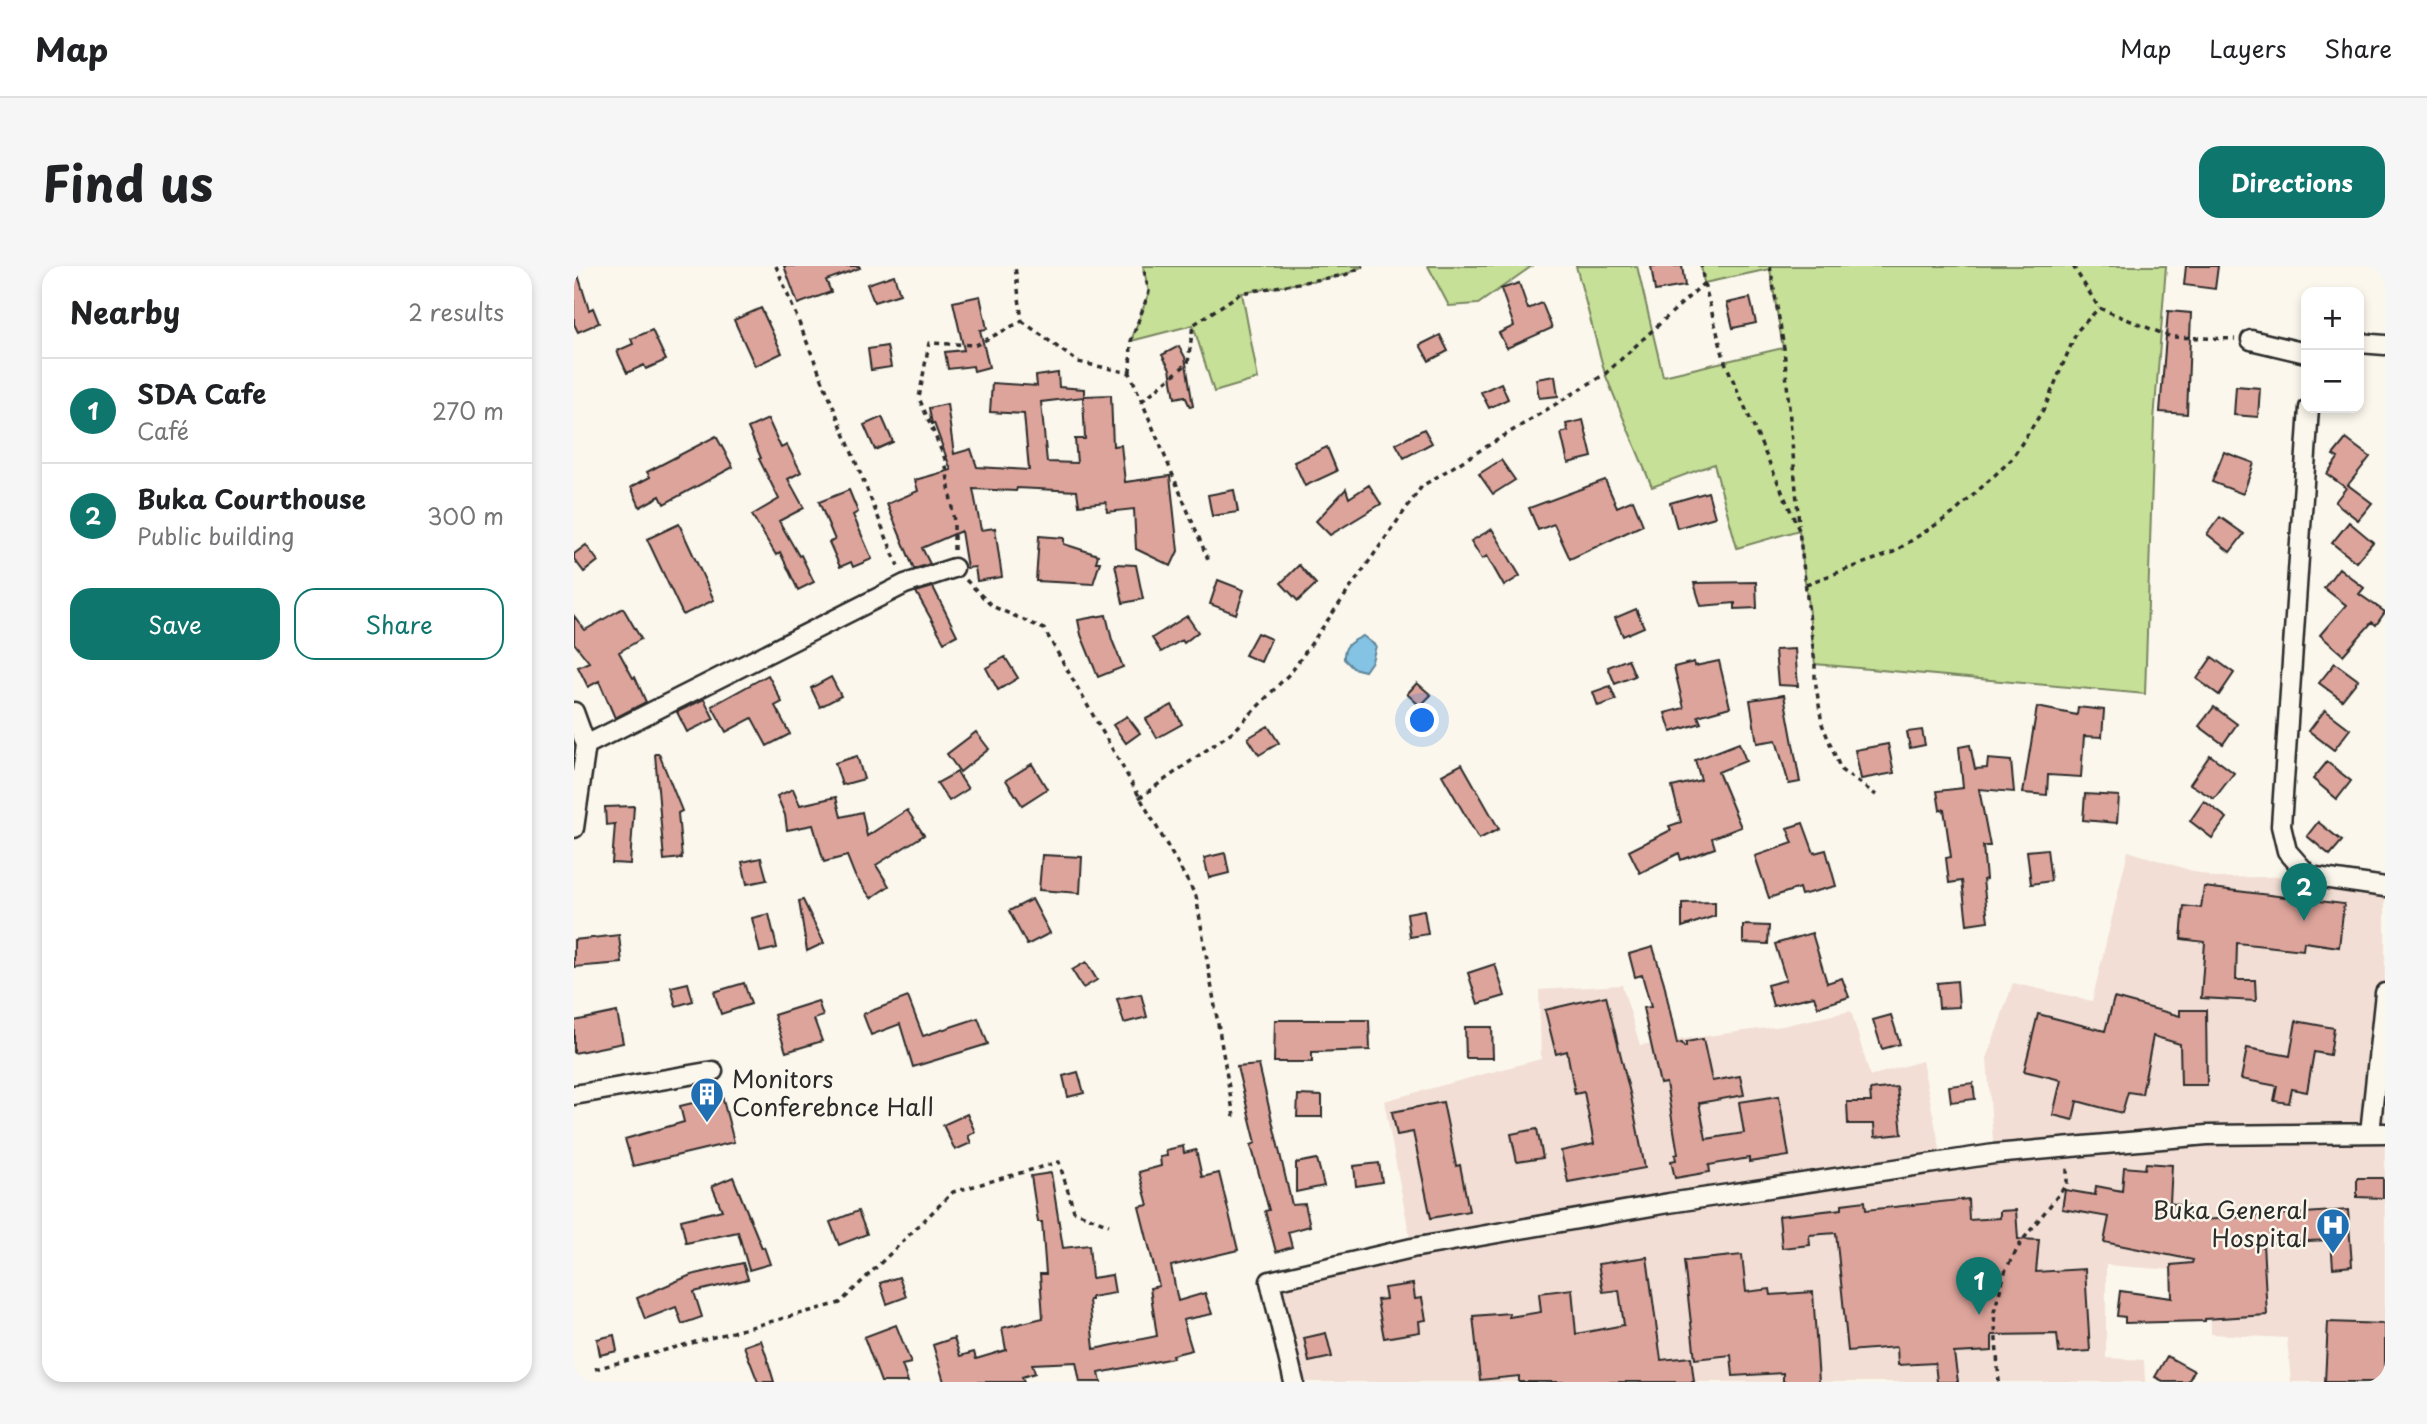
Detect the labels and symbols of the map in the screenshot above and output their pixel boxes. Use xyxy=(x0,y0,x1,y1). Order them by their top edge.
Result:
your location xyxy=(1405,703,1439,737)
pin: 2 xyxy=(2281,863,2327,921)
place label: Monitors Conferebnce Hall xyxy=(732,1060,934,1124)
building icon: Monitors Conferebnce Hall xyxy=(688,1075,726,1124)
place label: Buka General Hospital xyxy=(2153,1191,2308,1255)
hospital icon: Buka General Hospital xyxy=(2314,1206,2352,1255)
pin: 1 xyxy=(1956,1257,2002,1315)

